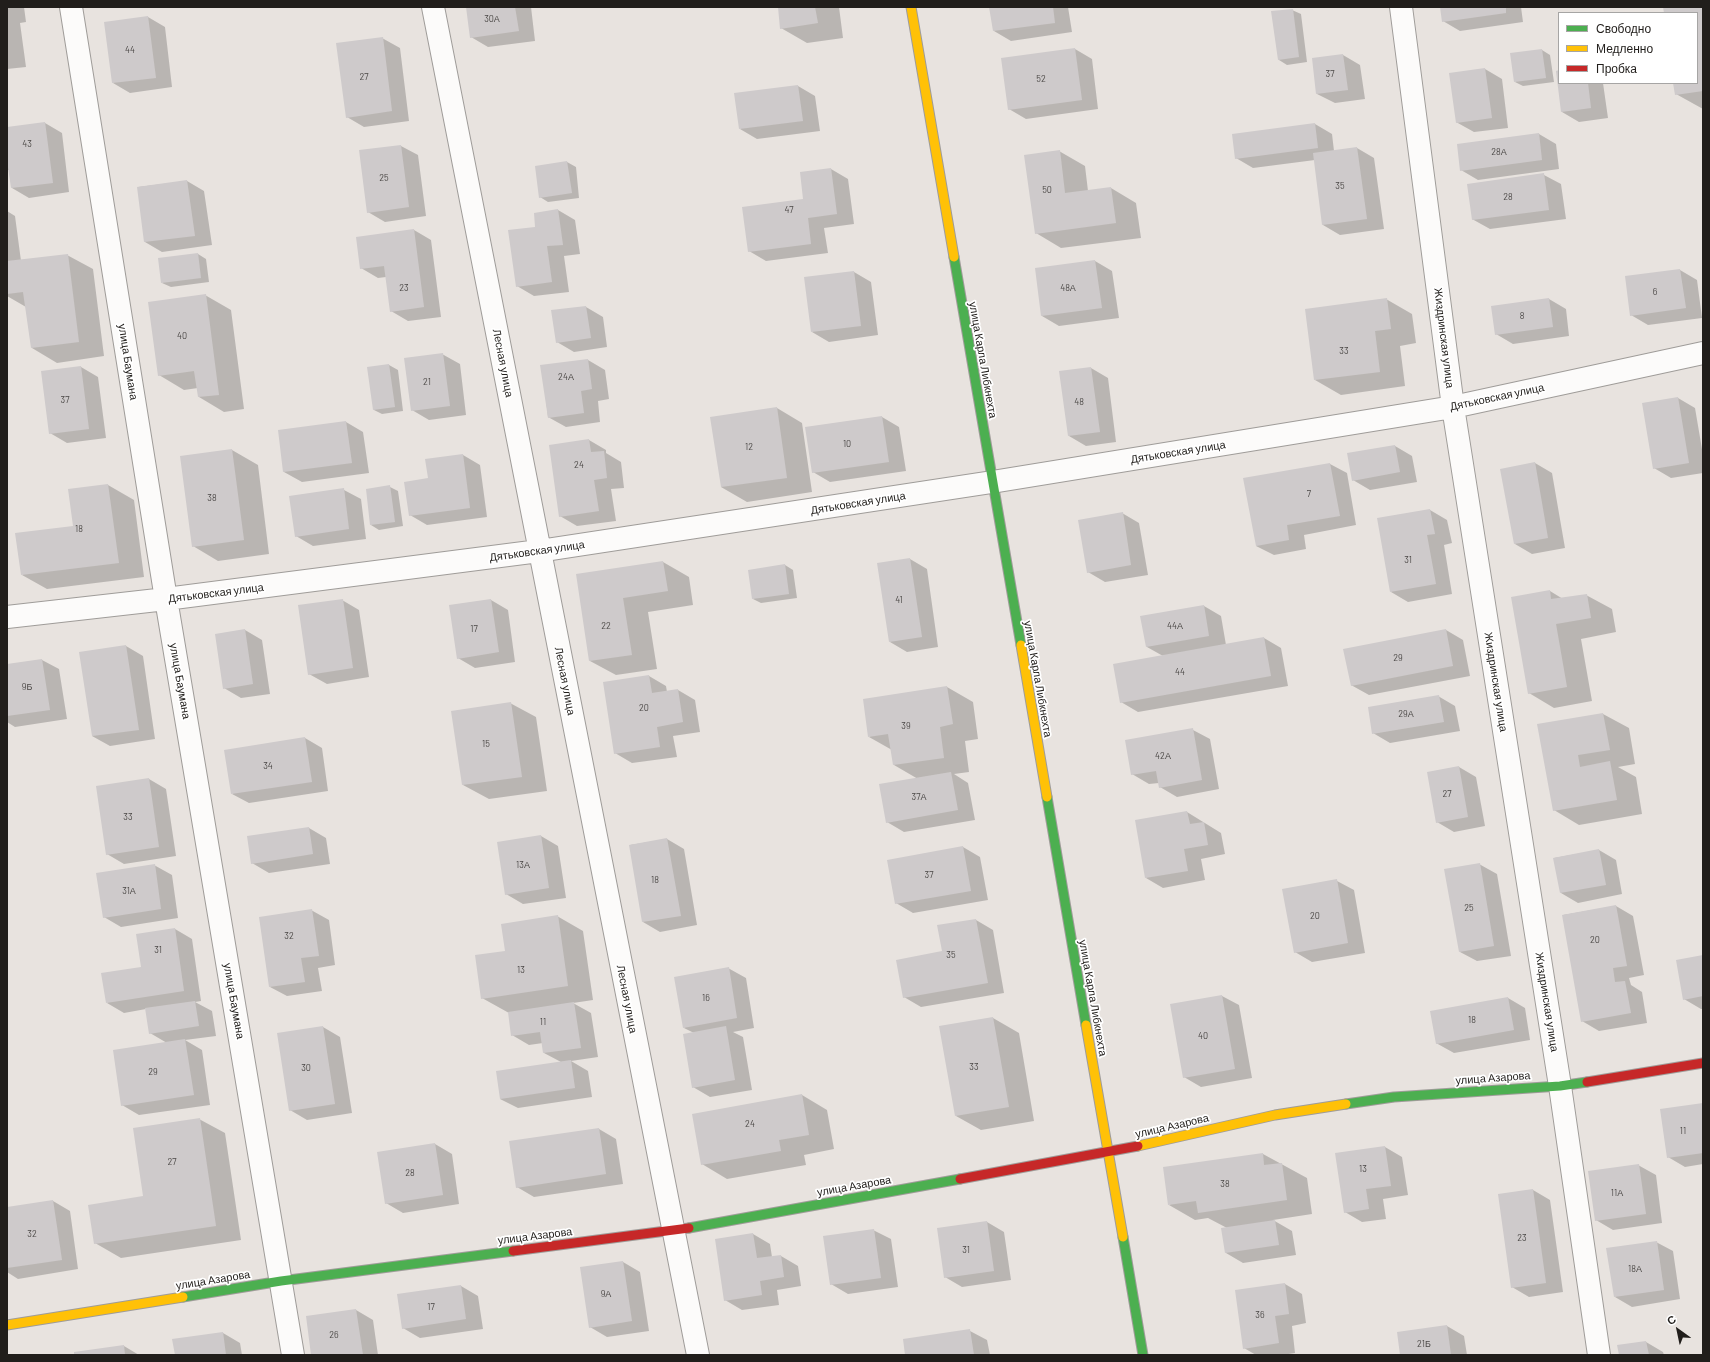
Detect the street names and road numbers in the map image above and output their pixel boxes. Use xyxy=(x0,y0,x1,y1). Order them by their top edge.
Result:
street label: Жиздринская улица xyxy=(1431,287,1457,389)
street label: улица Карла Либкнехта xyxy=(966,301,1000,419)
street label: улица Баумана xyxy=(115,323,141,401)
street label: Лесная улица xyxy=(490,328,516,398)
street label: Дятьковская улица xyxy=(1449,381,1545,413)
street label: Дятьковская улица xyxy=(1130,438,1226,466)
street label: Дятьковская улица xyxy=(810,489,906,517)
street label: Дятьковская улица xyxy=(489,538,585,564)
street label: Дятьковская улица xyxy=(168,581,264,605)
street label: улица Карла Либкнехта xyxy=(1021,620,1055,738)
street label: Жиздринская улица xyxy=(1482,631,1510,733)
street label: улица Баумана xyxy=(167,642,193,720)
street label: Лесная улица xyxy=(552,646,578,716)
street label: улица Карла Либкнехта xyxy=(1076,939,1110,1057)
street label: Жиздринская улица xyxy=(1533,951,1561,1053)
street label: улица Баумана xyxy=(221,962,247,1040)
street label: Лесная улица xyxy=(614,964,640,1034)
street label: улица Азарова xyxy=(1455,1069,1531,1087)
street label: улица Азарова xyxy=(1134,1111,1210,1141)
street label: улица Азарова xyxy=(816,1173,892,1199)
street label: улица Азарова xyxy=(497,1225,573,1247)
street label: улица Азарова xyxy=(175,1268,251,1292)

